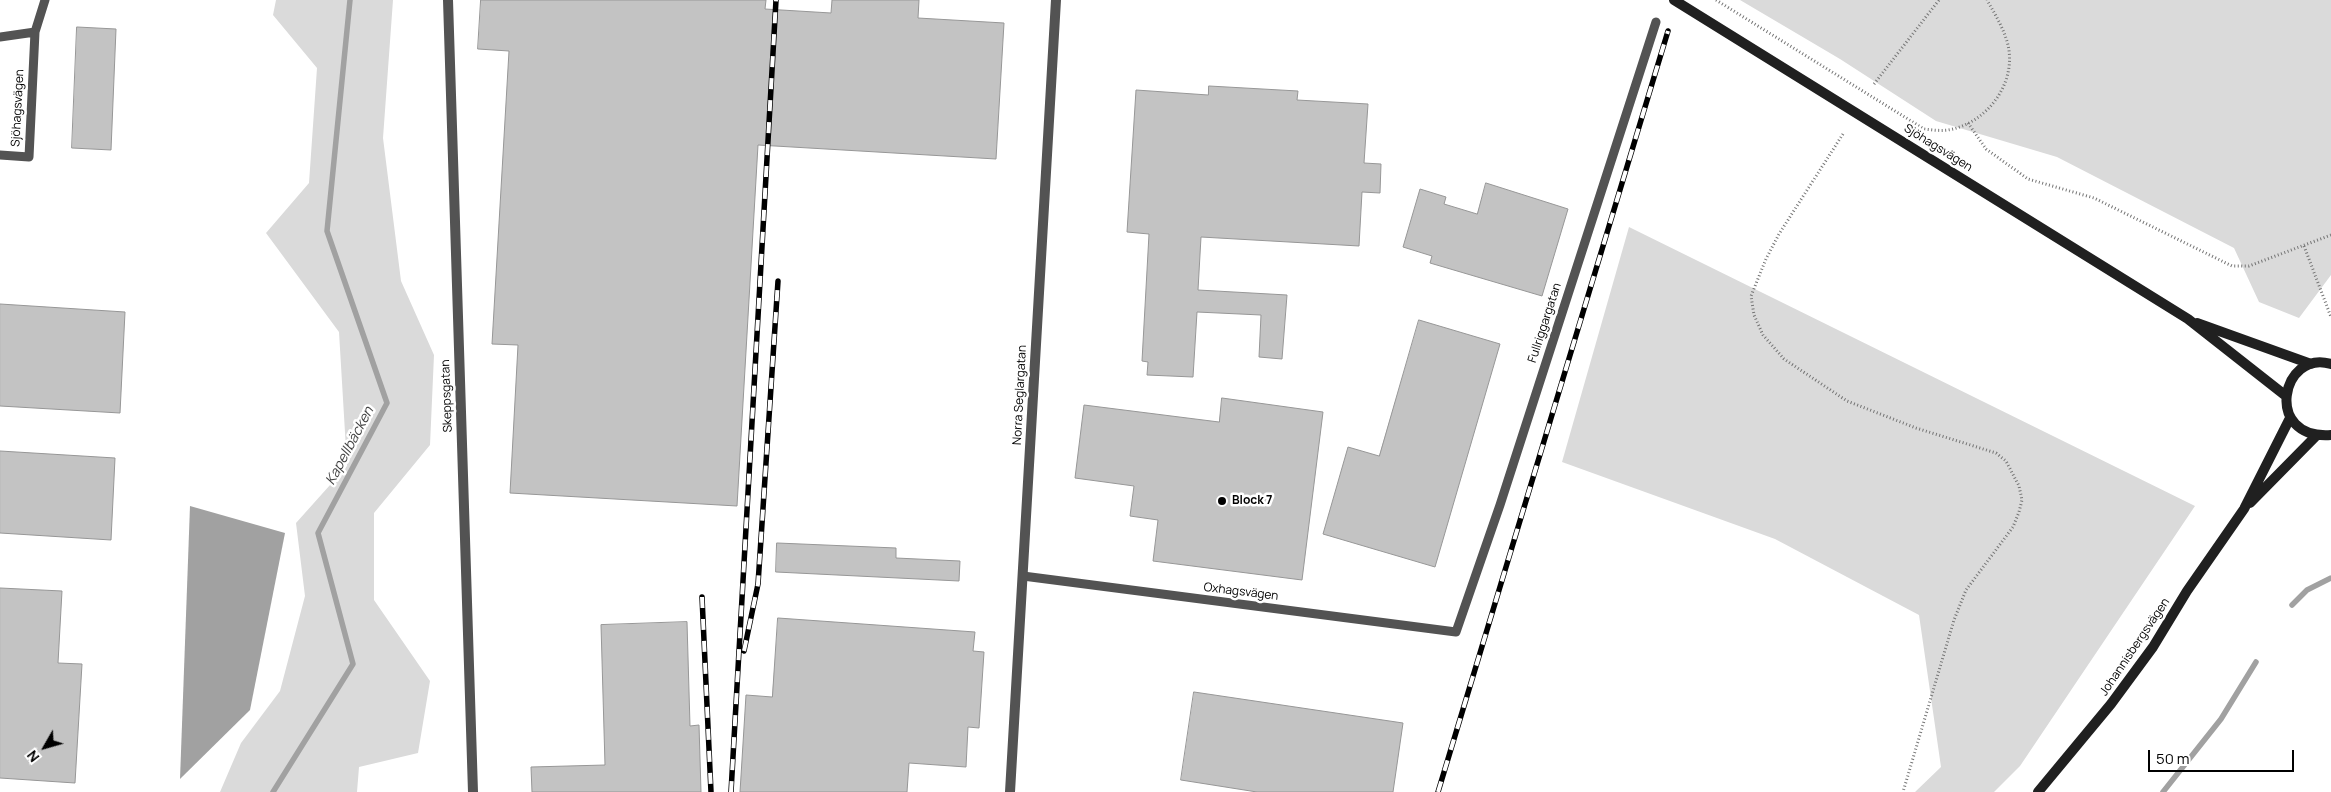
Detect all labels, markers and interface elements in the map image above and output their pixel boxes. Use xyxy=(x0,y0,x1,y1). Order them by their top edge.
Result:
street label: Sjöhagsvägen xyxy=(9,69,27,147)
street label: Sjöhagsvägen xyxy=(1901,121,1975,175)
street label: Fullriggargatan xyxy=(1525,281,1565,365)
street label: Norra Seglargatan xyxy=(1010,345,1030,445)
street label: Skeppsgatan xyxy=(439,359,455,433)
water label: Kapellbäcken xyxy=(322,404,378,488)
place label: Block 7 xyxy=(1232,494,1273,508)
marker: Block 7 xyxy=(1216,495,1228,507)
street label: Oxhagsvägen xyxy=(1203,580,1279,604)
street label: Johannisbergsvägen xyxy=(2097,595,2173,699)
north arrow xyxy=(20,722,70,772)
scale bar xyxy=(2151,740,2297,772)
text: N xyxy=(22,747,43,766)
text: 50 m xyxy=(2156,748,2190,769)

